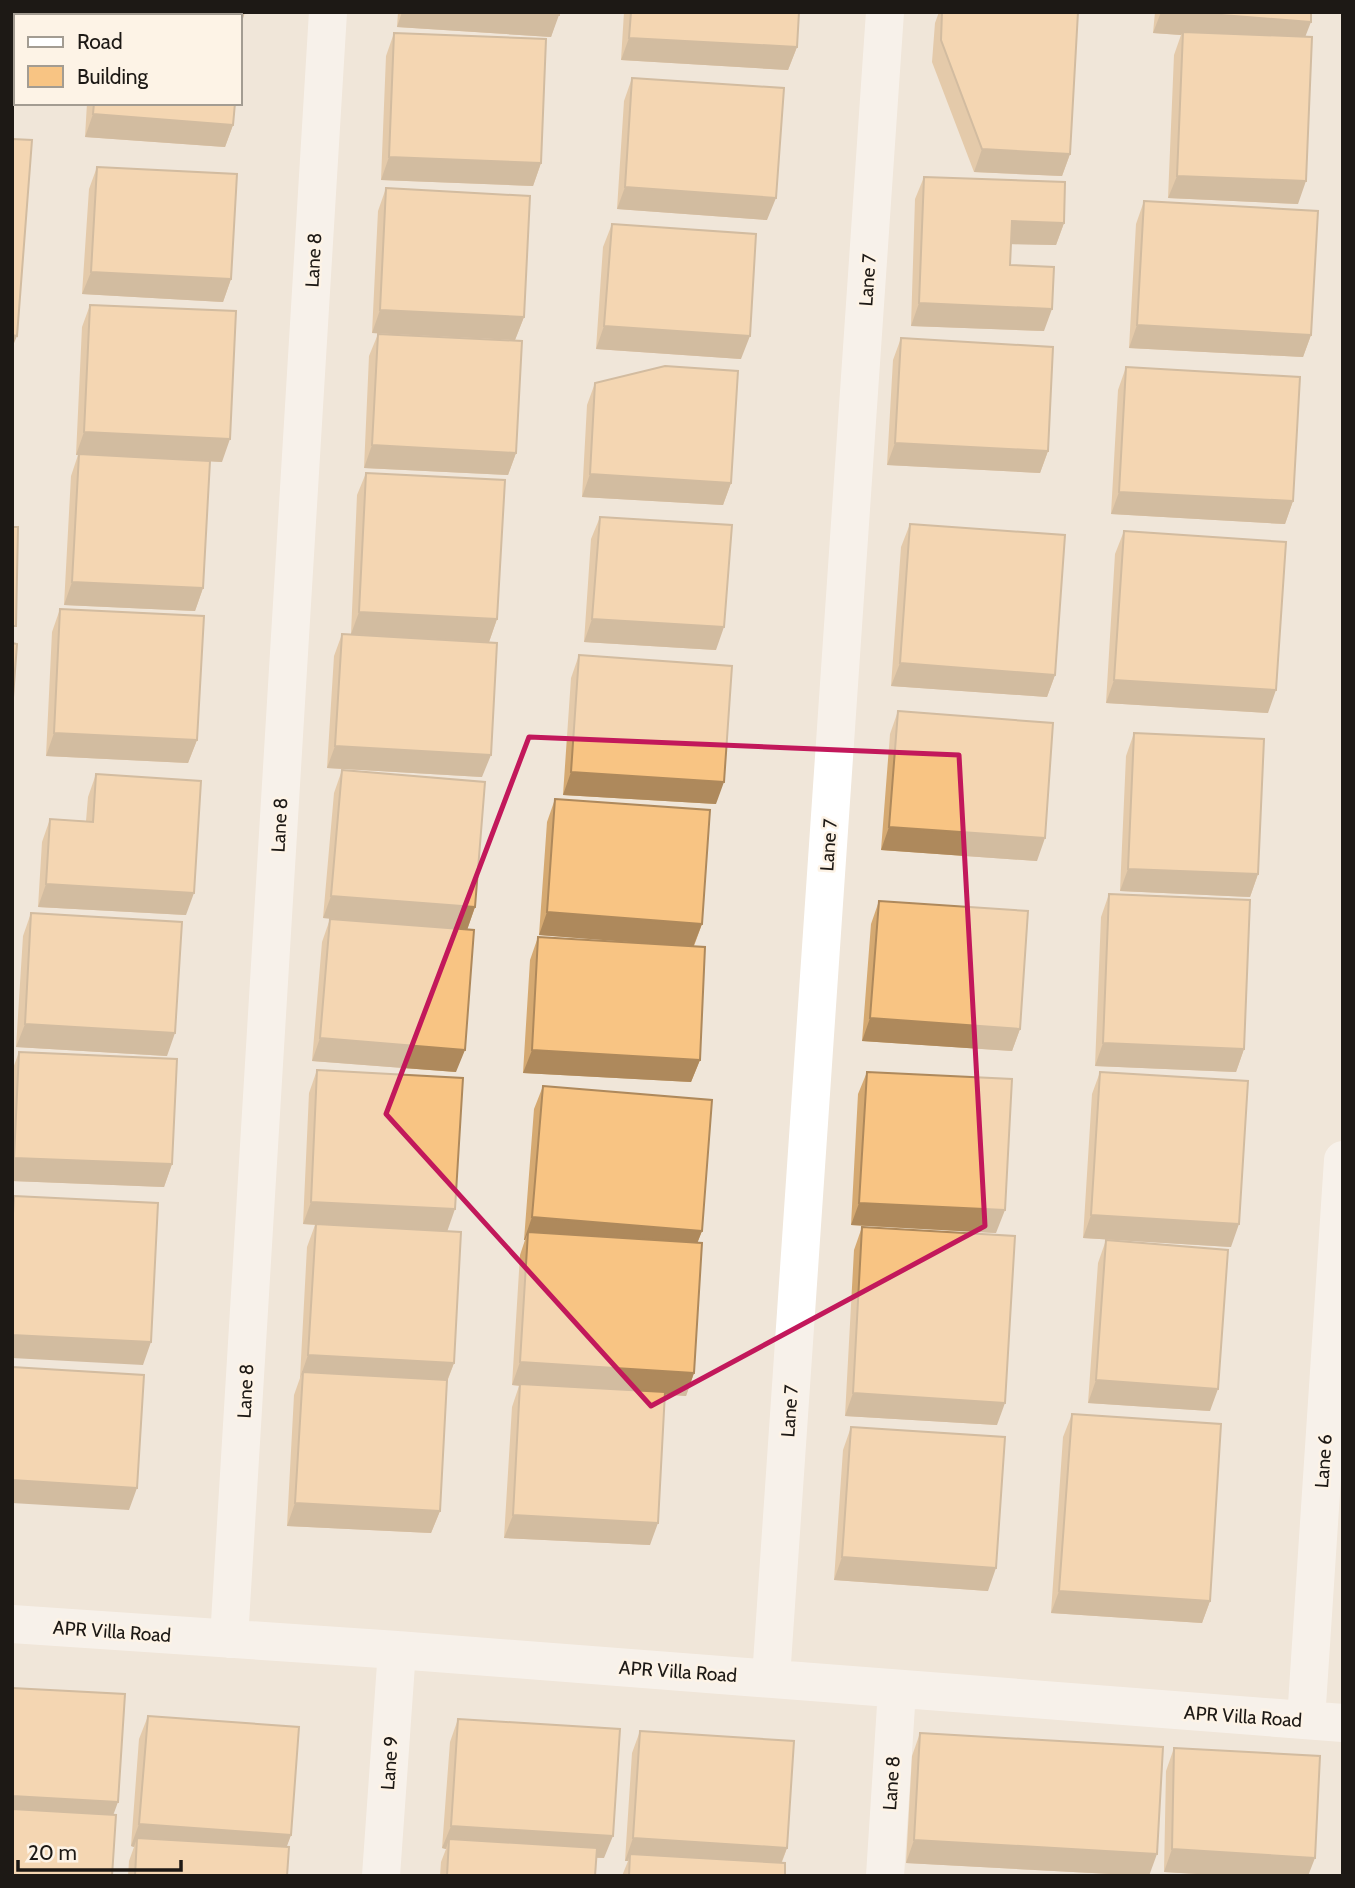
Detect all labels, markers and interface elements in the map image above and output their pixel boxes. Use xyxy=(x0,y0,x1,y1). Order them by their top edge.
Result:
legend xyxy=(14,14,242,105)
text: Road xyxy=(77,29,123,54)
text: Building xyxy=(77,64,149,89)
street label: Lane 8 xyxy=(301,232,326,288)
street label: Lane 7 xyxy=(854,252,881,307)
street label: Lane 8 xyxy=(267,797,292,853)
street label: Lane 7 xyxy=(815,817,842,872)
street label: Lane 8 xyxy=(233,1363,258,1419)
street label: Lane 7 xyxy=(776,1383,803,1438)
street label: Lane 6 xyxy=(1310,1433,1337,1489)
street label: APR Villa Road xyxy=(52,1616,172,1647)
street label: APR Villa Road xyxy=(618,1656,738,1687)
street label: APR Villa Road xyxy=(1183,1701,1303,1732)
street label: Lane 9 xyxy=(376,1735,403,1791)
street label: Lane 8 xyxy=(878,1755,905,1811)
scale bar xyxy=(18,1828,180,1872)
text: 20 m xyxy=(28,1840,77,1865)

